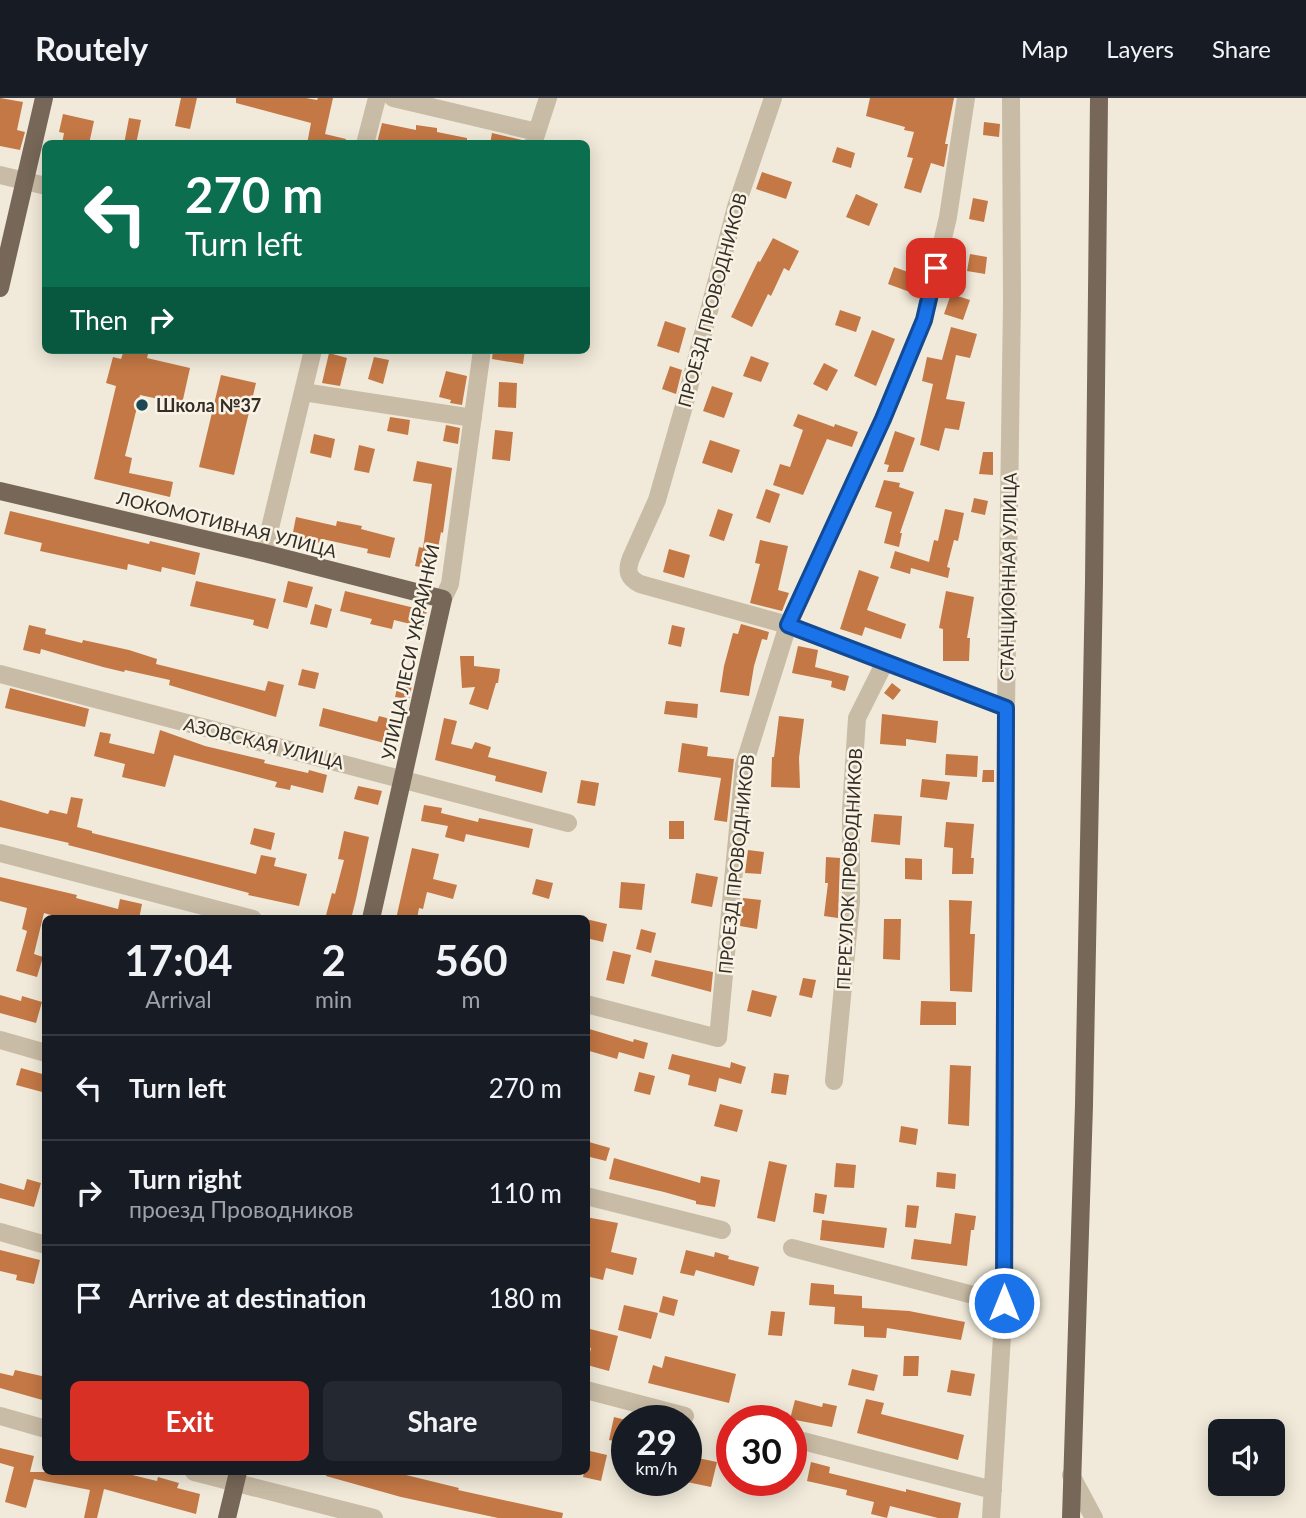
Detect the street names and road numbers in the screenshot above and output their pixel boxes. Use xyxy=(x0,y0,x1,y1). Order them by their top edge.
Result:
street label: ПРОЕЗД ПРОВОДНИКОВ xyxy=(673,190,751,410)
street label: СТАНЦИОННАЯ УЛИЦА xyxy=(995,472,1021,682)
street label: ЛОКОМОТИВНАЯ УЛИЦА xyxy=(114,486,340,562)
street label: УЛИЦА ЛЕСИ УКРАИНКИ xyxy=(376,542,444,762)
street label: АЗОВСКАЯ УЛИЦА xyxy=(181,712,347,774)
street label: ПЕРЕУЛОК ПРОВОДНИКОВ xyxy=(832,747,866,991)
street label: ПРОЕЗД ПРОВОДНИКОВ xyxy=(714,753,758,975)

